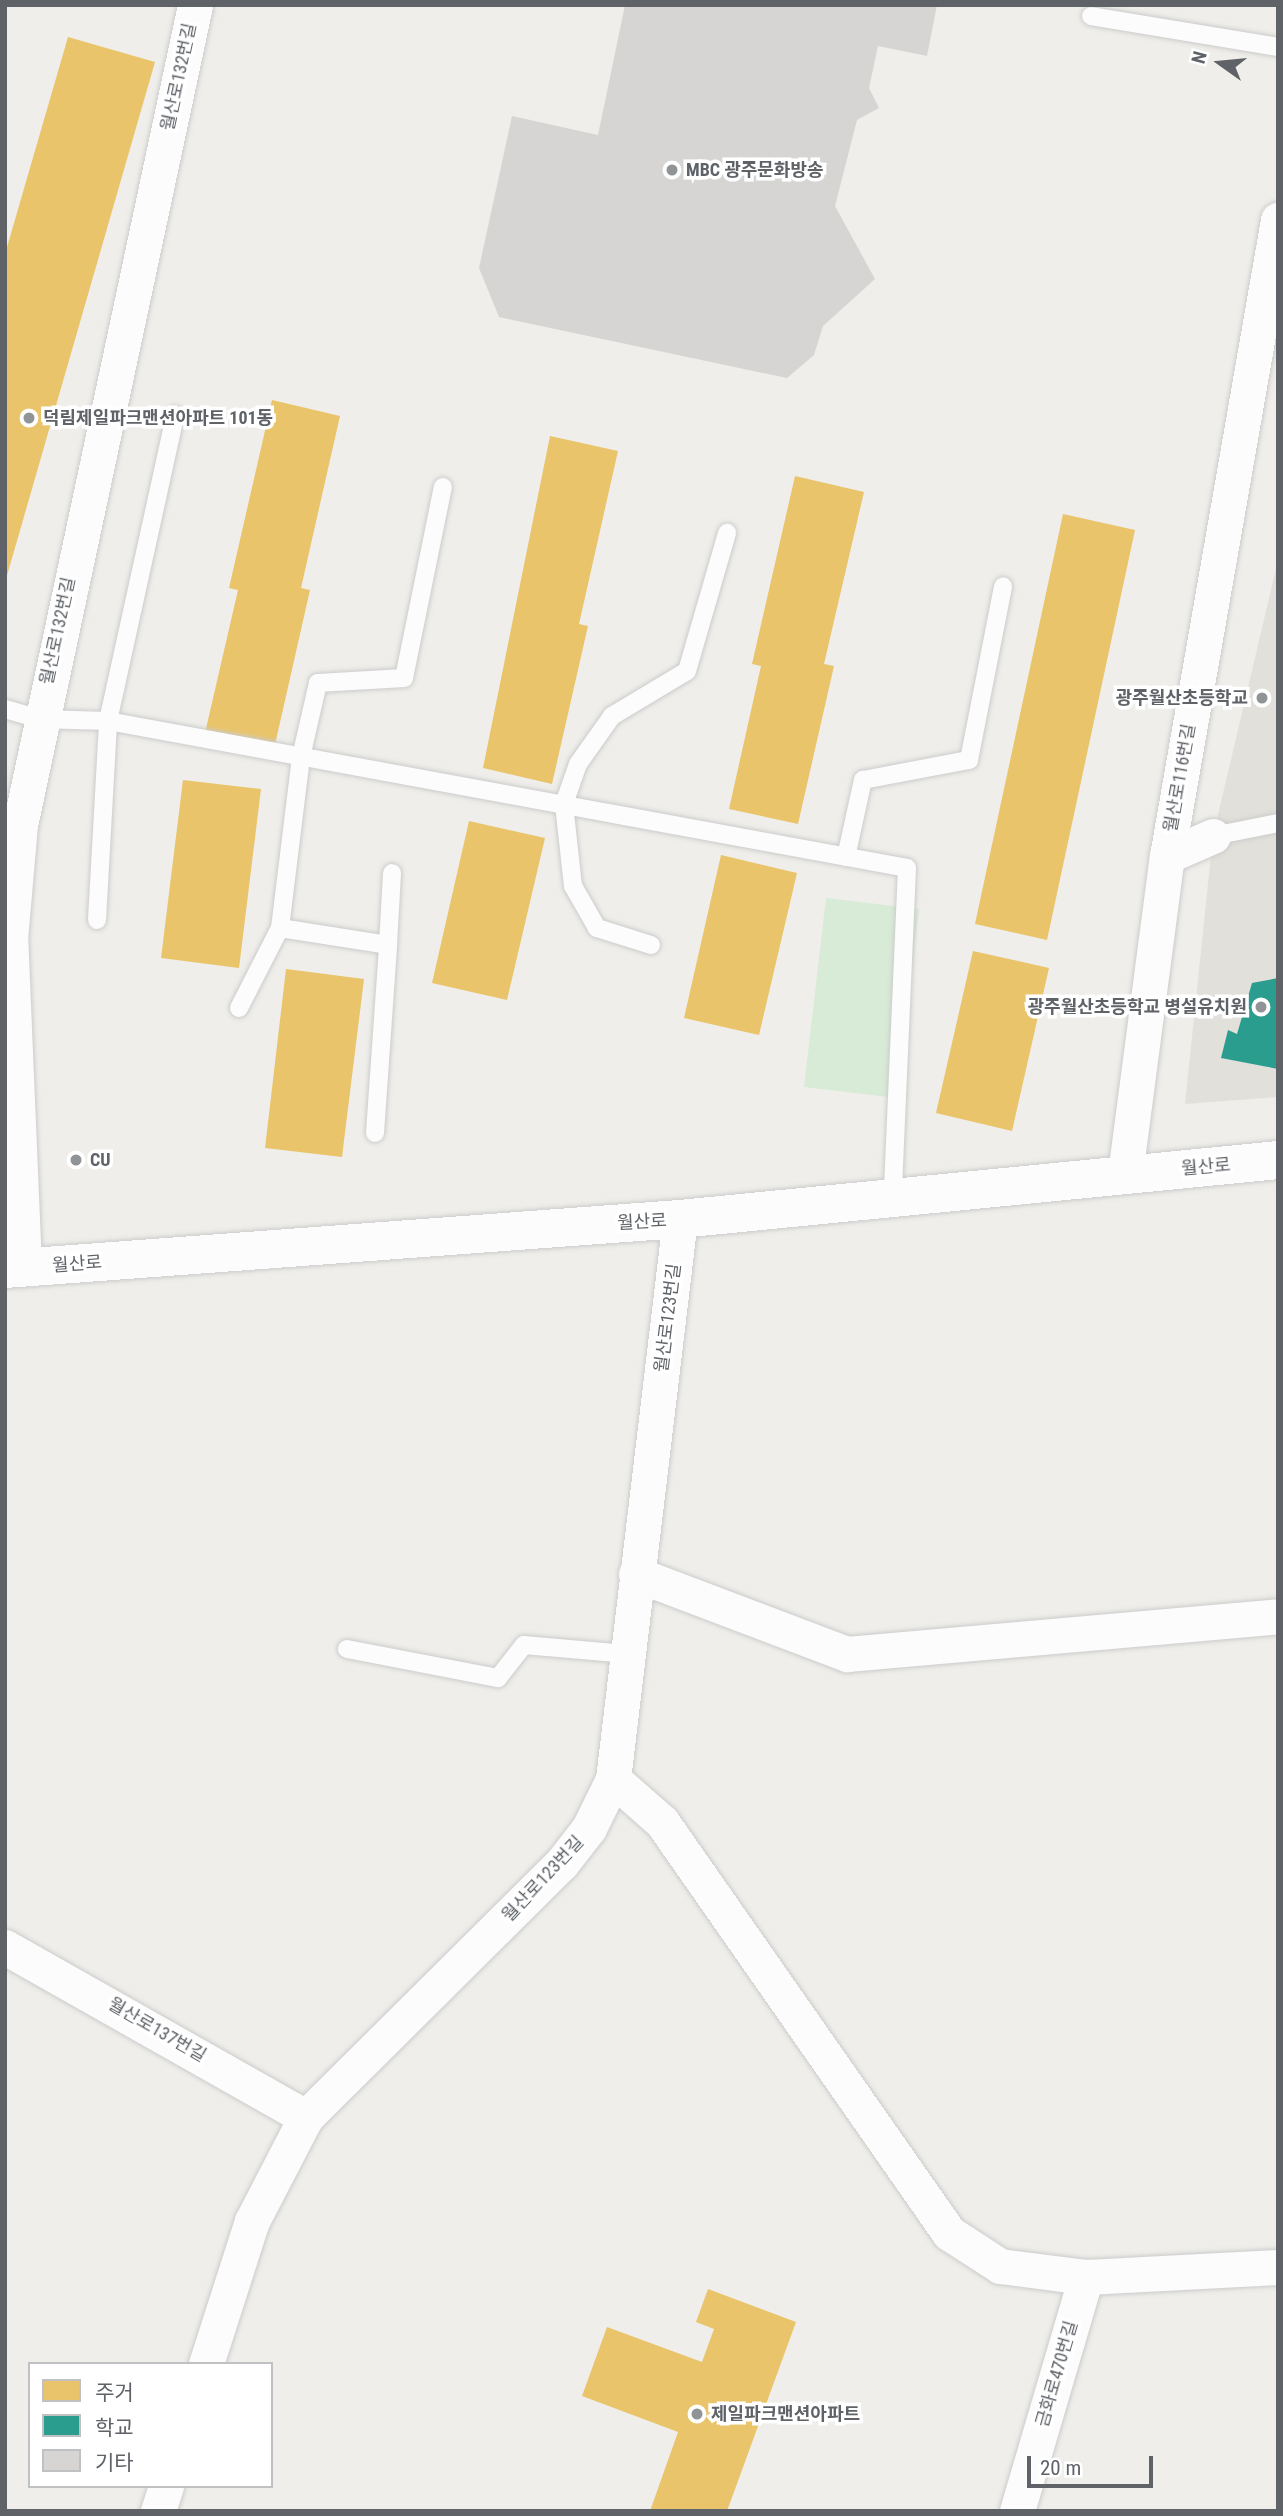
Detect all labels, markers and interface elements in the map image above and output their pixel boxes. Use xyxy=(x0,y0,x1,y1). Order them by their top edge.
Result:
street label: 월산로132번길 xyxy=(157,21,201,133)
north arrow xyxy=(1185,28,1255,98)
text: N xyxy=(1187,49,1212,66)
place label: MBC 광주문화방송 xyxy=(686,159,824,181)
marker: MBC 광주문화방송 xyxy=(664,162,680,178)
place label: 덕림제일파크맨션아파트 101동 xyxy=(43,407,273,429)
marker: 덕림제일파크맨션아파트 101동 xyxy=(21,410,37,426)
street label: 월산로132번길 xyxy=(36,575,80,687)
place label: 광주월산초등학교 xyxy=(1116,687,1248,709)
marker: 광주월산초등학교 xyxy=(1254,690,1270,706)
street label: 월산로116번길 xyxy=(1160,722,1200,834)
place label: 광주월산초등학교 병설유치원 xyxy=(1028,996,1247,1018)
marker: 광주월산초등학교 병설유치원 xyxy=(1253,999,1269,1015)
place label: CU xyxy=(90,1149,111,1171)
marker: CU xyxy=(68,1152,84,1168)
street label: 월산로 xyxy=(1180,1154,1232,1180)
street label: 월산로 xyxy=(617,1210,667,1234)
street label: 월산로 xyxy=(51,1251,103,1277)
street label: 월산로123번길 xyxy=(651,1262,685,1374)
street label: 월산로123번길 xyxy=(498,1832,588,1926)
street label: 월산로137번길 xyxy=(104,1993,210,2067)
street label: 금화로470번길 xyxy=(1032,2318,1082,2430)
legend xyxy=(28,2362,273,2488)
text: 주거 xyxy=(95,2381,134,2405)
place label: 제일파크맨션아파트 xyxy=(711,2403,860,2425)
marker: 제일파크맨션아파트 xyxy=(689,2406,705,2422)
text: 학교 xyxy=(95,2416,134,2440)
scale bar xyxy=(1031,2442,1157,2486)
text: 기타 xyxy=(95,2451,134,2475)
text: 20 m xyxy=(1040,2456,1081,2480)

